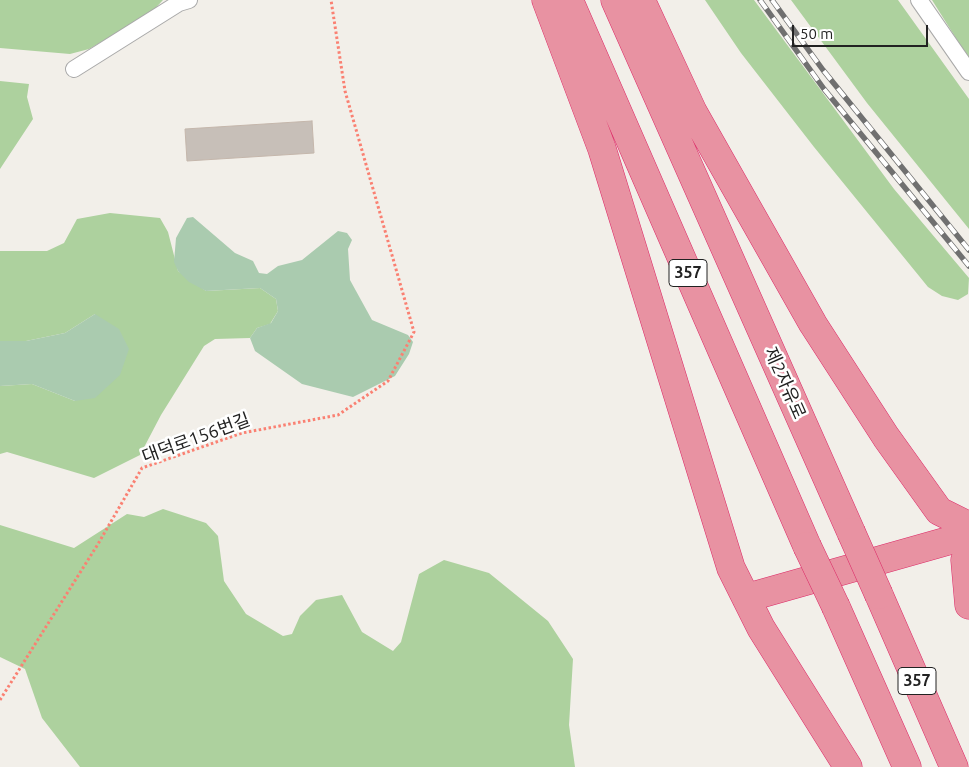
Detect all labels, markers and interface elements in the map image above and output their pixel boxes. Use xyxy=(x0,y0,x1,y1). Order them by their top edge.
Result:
scale bar xyxy=(794,15,930,47)
text: 50 m xyxy=(800,25,833,42)
road number: 357 xyxy=(669,260,707,286)
street label: 제2자유로 xyxy=(760,344,810,422)
street label: 대덕로156번길 xyxy=(139,408,253,468)
road number: 357 xyxy=(898,668,936,694)

